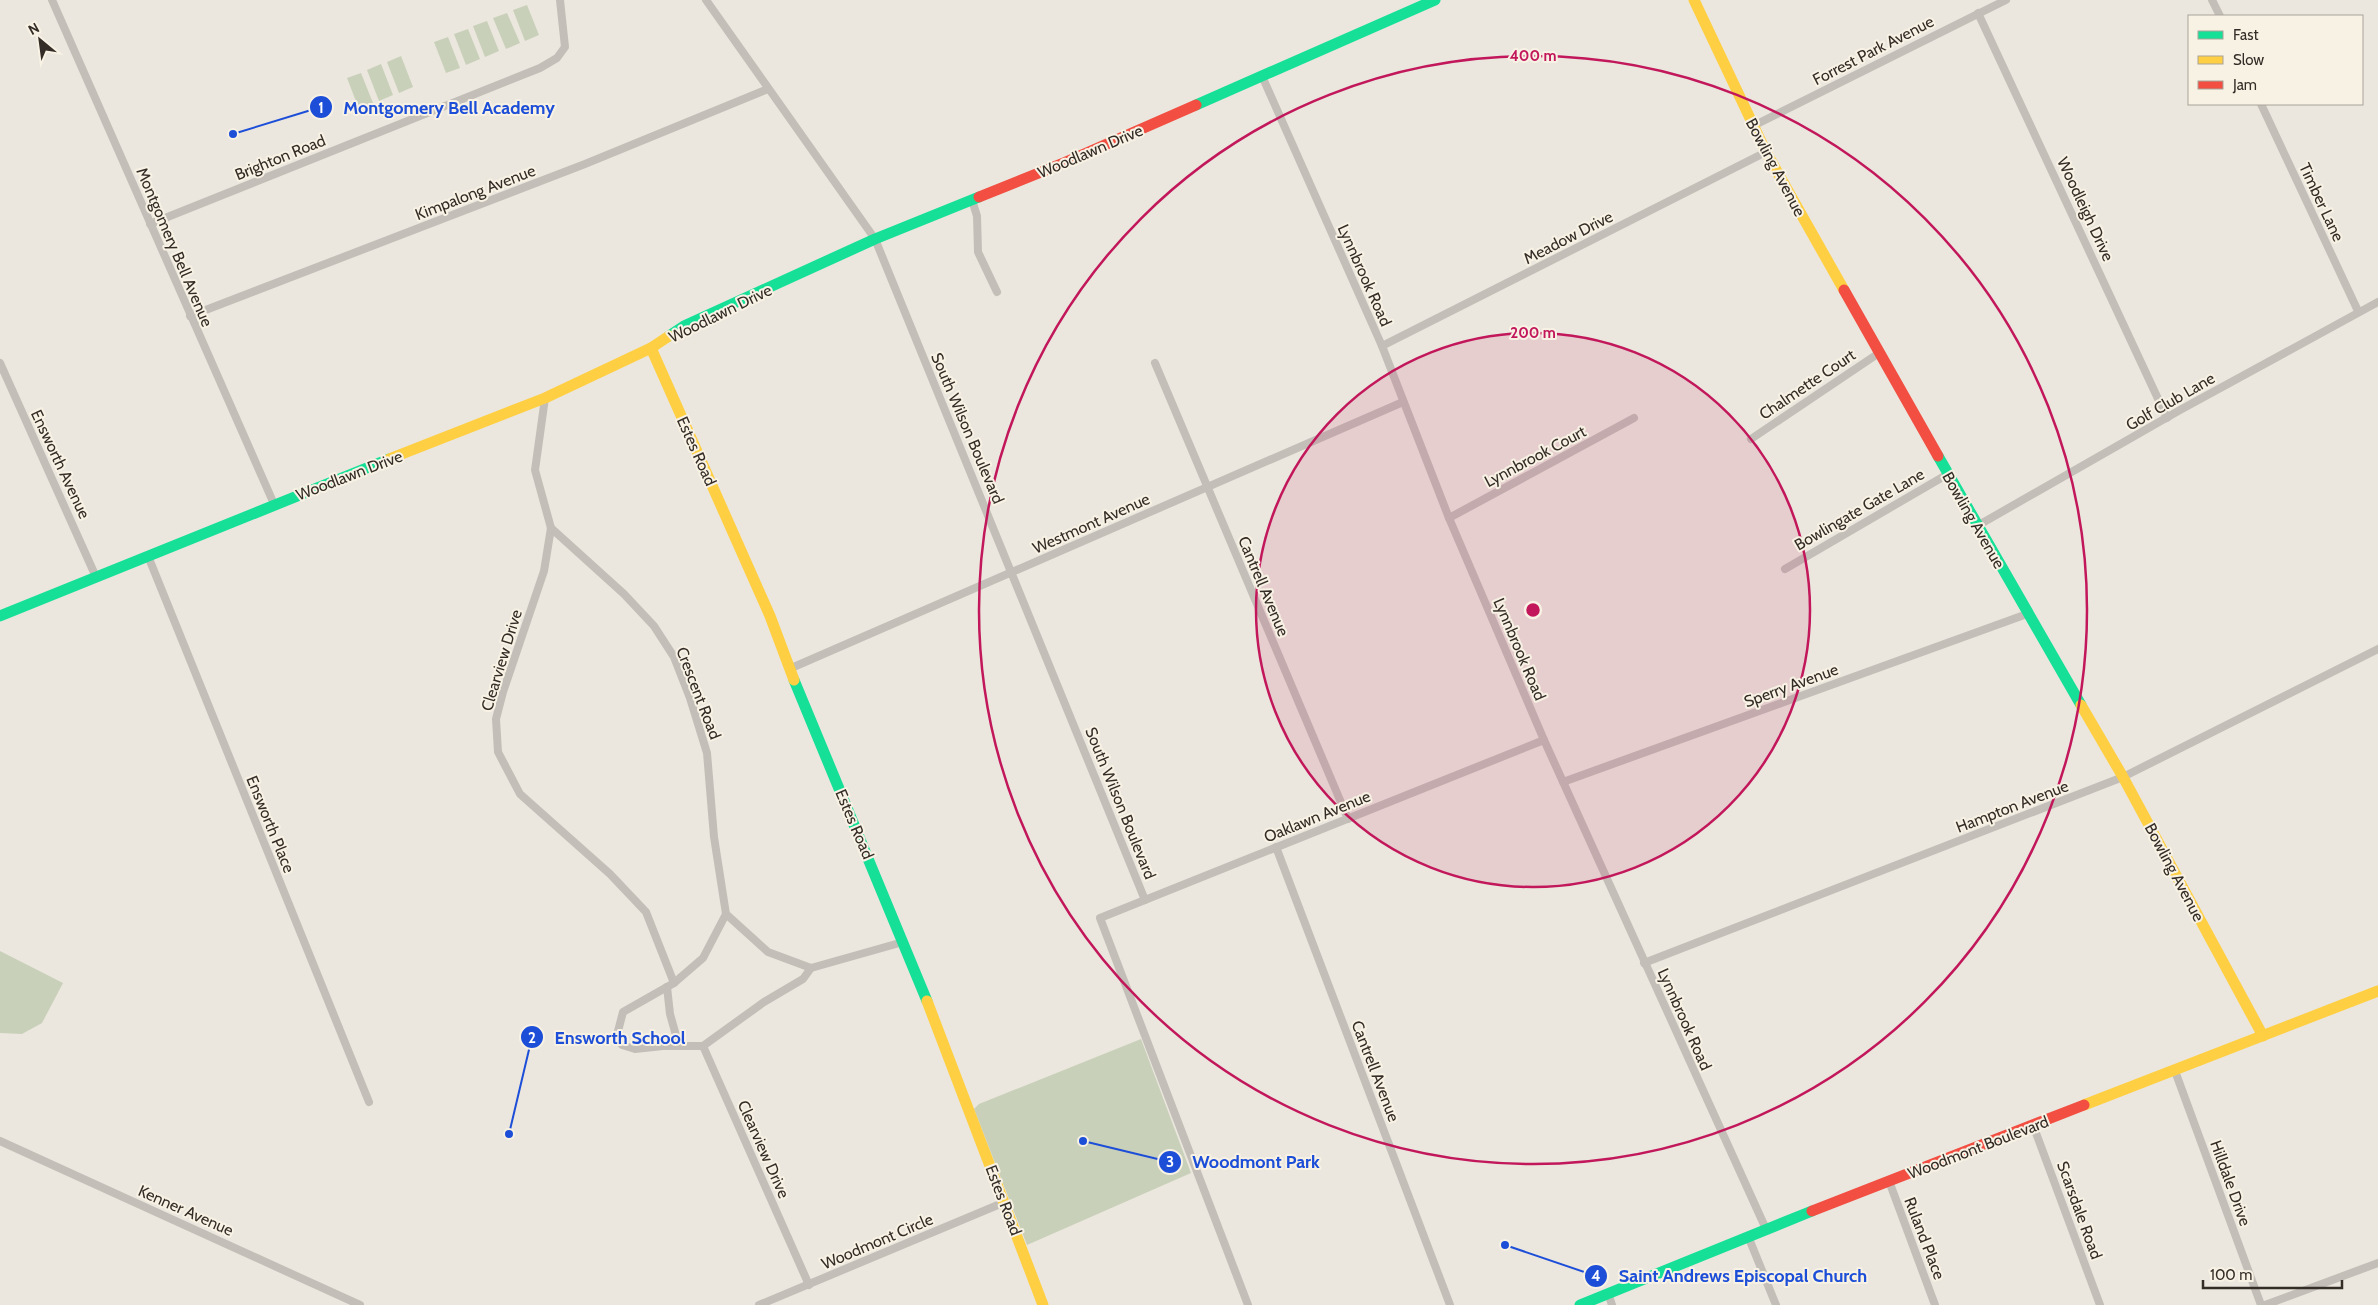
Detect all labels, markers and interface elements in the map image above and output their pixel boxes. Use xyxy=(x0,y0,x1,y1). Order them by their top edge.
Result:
street label: Forrest Park Avenue xyxy=(1810,12,1937,89)
north arrow xyxy=(15,15,65,65)
legend xyxy=(2188,15,2363,105)
text: N xyxy=(25,18,42,39)
text: Fast xyxy=(2233,26,2258,44)
text: 400 m xyxy=(1510,47,1556,65)
text: Slow xyxy=(2233,51,2264,69)
text: Jam xyxy=(2232,76,2257,94)
callout: Montgomery Bell Academy xyxy=(308,91,565,124)
text: Montgomery Bell Academy xyxy=(343,97,555,119)
text: 1 xyxy=(318,99,324,117)
street label: Bowling Avenue xyxy=(1742,115,1809,220)
street label: Woodlawn Drive xyxy=(1035,121,1146,182)
street label: Brighton Road xyxy=(232,131,328,184)
street label: Woodleigh Drive xyxy=(2053,154,2118,264)
street label: Timber Lane xyxy=(2295,160,2348,244)
street label: Kimpalong Avenue xyxy=(412,161,538,224)
street label: Montgomery Bell Avenue xyxy=(132,165,217,330)
street label: Meadow Drive xyxy=(1521,207,1616,268)
street label: Lynnbrook Road xyxy=(1334,221,1396,329)
street label: Woodlawn Drive xyxy=(666,280,775,347)
text: 200 m xyxy=(1510,324,1556,342)
street label: Chalmette Court xyxy=(1756,345,1860,424)
street label: South Wilson Boulevard xyxy=(927,350,1008,507)
street label: Golf Club Lane xyxy=(2122,368,2218,435)
street label: Ensworth Avenue xyxy=(27,407,94,522)
street label: Estes Road xyxy=(673,414,720,489)
street label: Lynnbrook Court xyxy=(1481,421,1590,491)
street label: Woodlawn Drive xyxy=(293,446,405,504)
street label: Bowlingate Gate Lane xyxy=(1791,464,1928,554)
street label: Bowling Avenue xyxy=(1938,469,2009,572)
street label: Westmont Avenue xyxy=(1030,489,1153,558)
street label: Cantrell Avenue xyxy=(1234,533,1293,639)
street label: Lynnbrook Road xyxy=(1489,595,1550,703)
centre of rings xyxy=(1524,601,1542,619)
street label: Clearview Drive xyxy=(477,607,526,713)
street label: Crescent Road xyxy=(672,644,725,742)
street label: Sperry Avenue xyxy=(1741,660,1841,711)
street label: South Wilson Boulevard xyxy=(1081,724,1160,882)
street label: Ensworth Place xyxy=(242,773,299,876)
street label: Hampton Avenue xyxy=(1953,776,2071,837)
street label: Estes Road xyxy=(831,786,878,862)
street label: Oaklawn Avenue xyxy=(1261,786,1373,846)
street label: Bowling Avenue xyxy=(2141,820,2208,925)
street label: Lynnbrook Road xyxy=(1654,965,1716,1073)
street label: Cantrell Avenue xyxy=(1348,1018,1404,1124)
callout: Ensworth School xyxy=(520,1021,696,1054)
text: Ensworth School xyxy=(555,1027,686,1049)
text: 2 xyxy=(528,1029,536,1047)
street label: Clearview Drive xyxy=(734,1097,794,1201)
street label: Woodmont Boulevard xyxy=(1905,1112,2051,1183)
street label: Hilldale Drive xyxy=(2206,1138,2255,1229)
callout: Woodmont Park xyxy=(1157,1146,1330,1179)
text: Woodmont Park xyxy=(1192,1151,1320,1173)
text: 3 xyxy=(1166,1153,1174,1171)
street label: Scarsdale Road xyxy=(2053,1159,2106,1262)
street label: Estes Road xyxy=(981,1162,1026,1238)
street label: Kenner Avenue xyxy=(135,1181,236,1240)
street label: Ruland Place xyxy=(1900,1194,1949,1282)
street label: Woodmont Circle xyxy=(819,1209,936,1274)
scale bar xyxy=(2203,1258,2342,1290)
callout: Saint Andrews Episcopal Church xyxy=(1584,1259,1877,1292)
text: Saint Andrews Episcopal Church xyxy=(1619,1265,1867,1287)
text: 100 m xyxy=(2210,1266,2252,1284)
text: 4 xyxy=(1591,1267,1601,1285)

